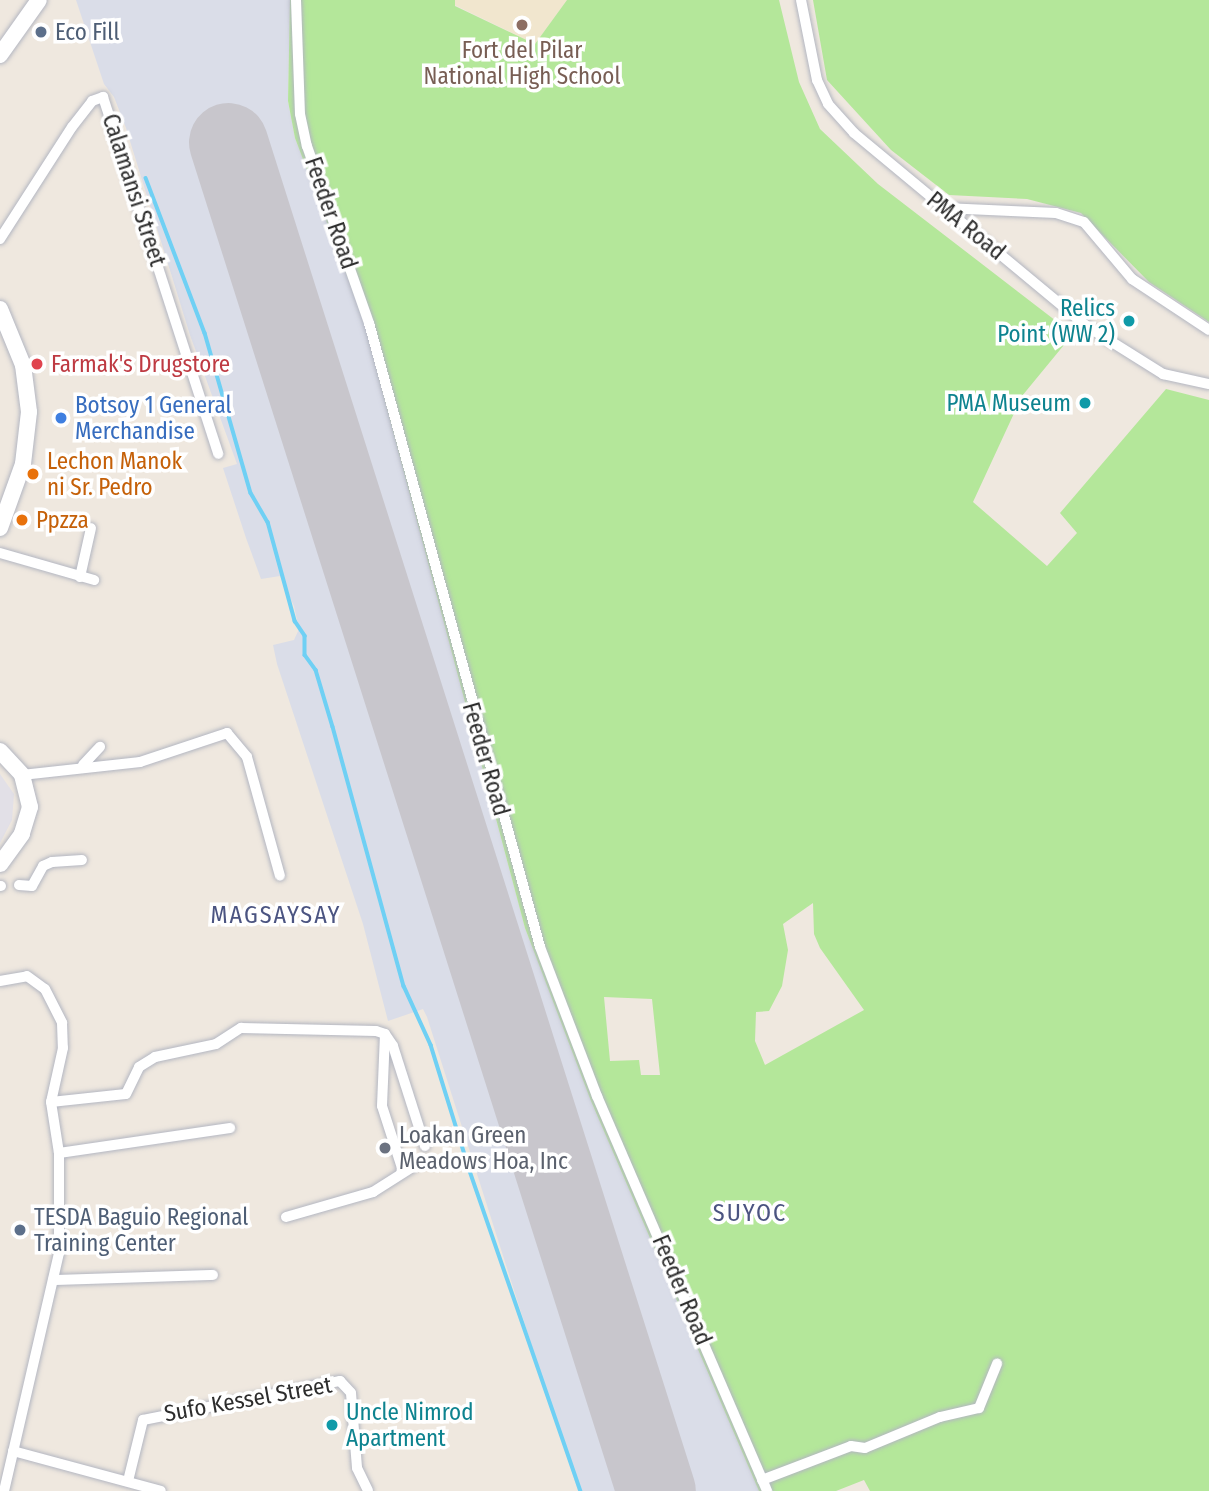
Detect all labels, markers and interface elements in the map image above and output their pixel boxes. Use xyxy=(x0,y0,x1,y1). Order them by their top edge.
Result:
marker: Fort del Pilar National High School xyxy=(514,17,530,33)
place label: Eco Fill xyxy=(55,18,120,46)
marker: Eco Fill xyxy=(33,24,49,40)
place label: Fort del Pilar National High School xyxy=(424,36,620,90)
street label: Calamansi Street xyxy=(96,110,172,270)
street label: Feeder Road xyxy=(299,153,363,273)
street label: PMA Road xyxy=(921,186,1011,266)
place label: Relics Point (WW 2) xyxy=(997,294,1115,348)
marker: Relics Point (WW 2) xyxy=(1121,313,1137,329)
place label: Farmak's Drugstore xyxy=(51,350,230,378)
marker: Farmak's Drugstore xyxy=(29,356,45,372)
place label: PMA Museum xyxy=(947,389,1071,417)
place label: Botsoy 1 General Merchandise xyxy=(75,391,232,445)
marker: PMA Museum xyxy=(1077,395,1093,411)
marker: Botsoy 1 General Merchandise xyxy=(53,410,69,426)
place label: Lechon Manok ni Sr. Pedro xyxy=(47,447,182,501)
marker: Lechon Manok ni Sr. Pedro xyxy=(25,466,41,482)
place label: Ppzza xyxy=(36,506,89,534)
marker: Ppzza xyxy=(14,512,30,528)
street label: Feeder Road xyxy=(457,699,515,819)
district label: MAGSAYSAY xyxy=(212,902,340,930)
place label: Loakan Green Meadows Hoa, Inc xyxy=(399,1121,568,1175)
marker: Loakan Green Meadows Hoa, Inc xyxy=(377,1140,393,1156)
district label: SUYOC xyxy=(713,1200,787,1228)
place label: TESDA Baguio Regional Training Center xyxy=(34,1203,248,1257)
marker: TESDA Baguio Regional Training Center xyxy=(12,1222,28,1238)
street label: Feeder Road xyxy=(646,1231,718,1349)
street label: Sufo Kessel Street xyxy=(162,1371,334,1427)
place label: Uncle Nimrod Apartment xyxy=(346,1398,473,1452)
marker: Uncle Nimrod Apartment xyxy=(324,1417,340,1433)

